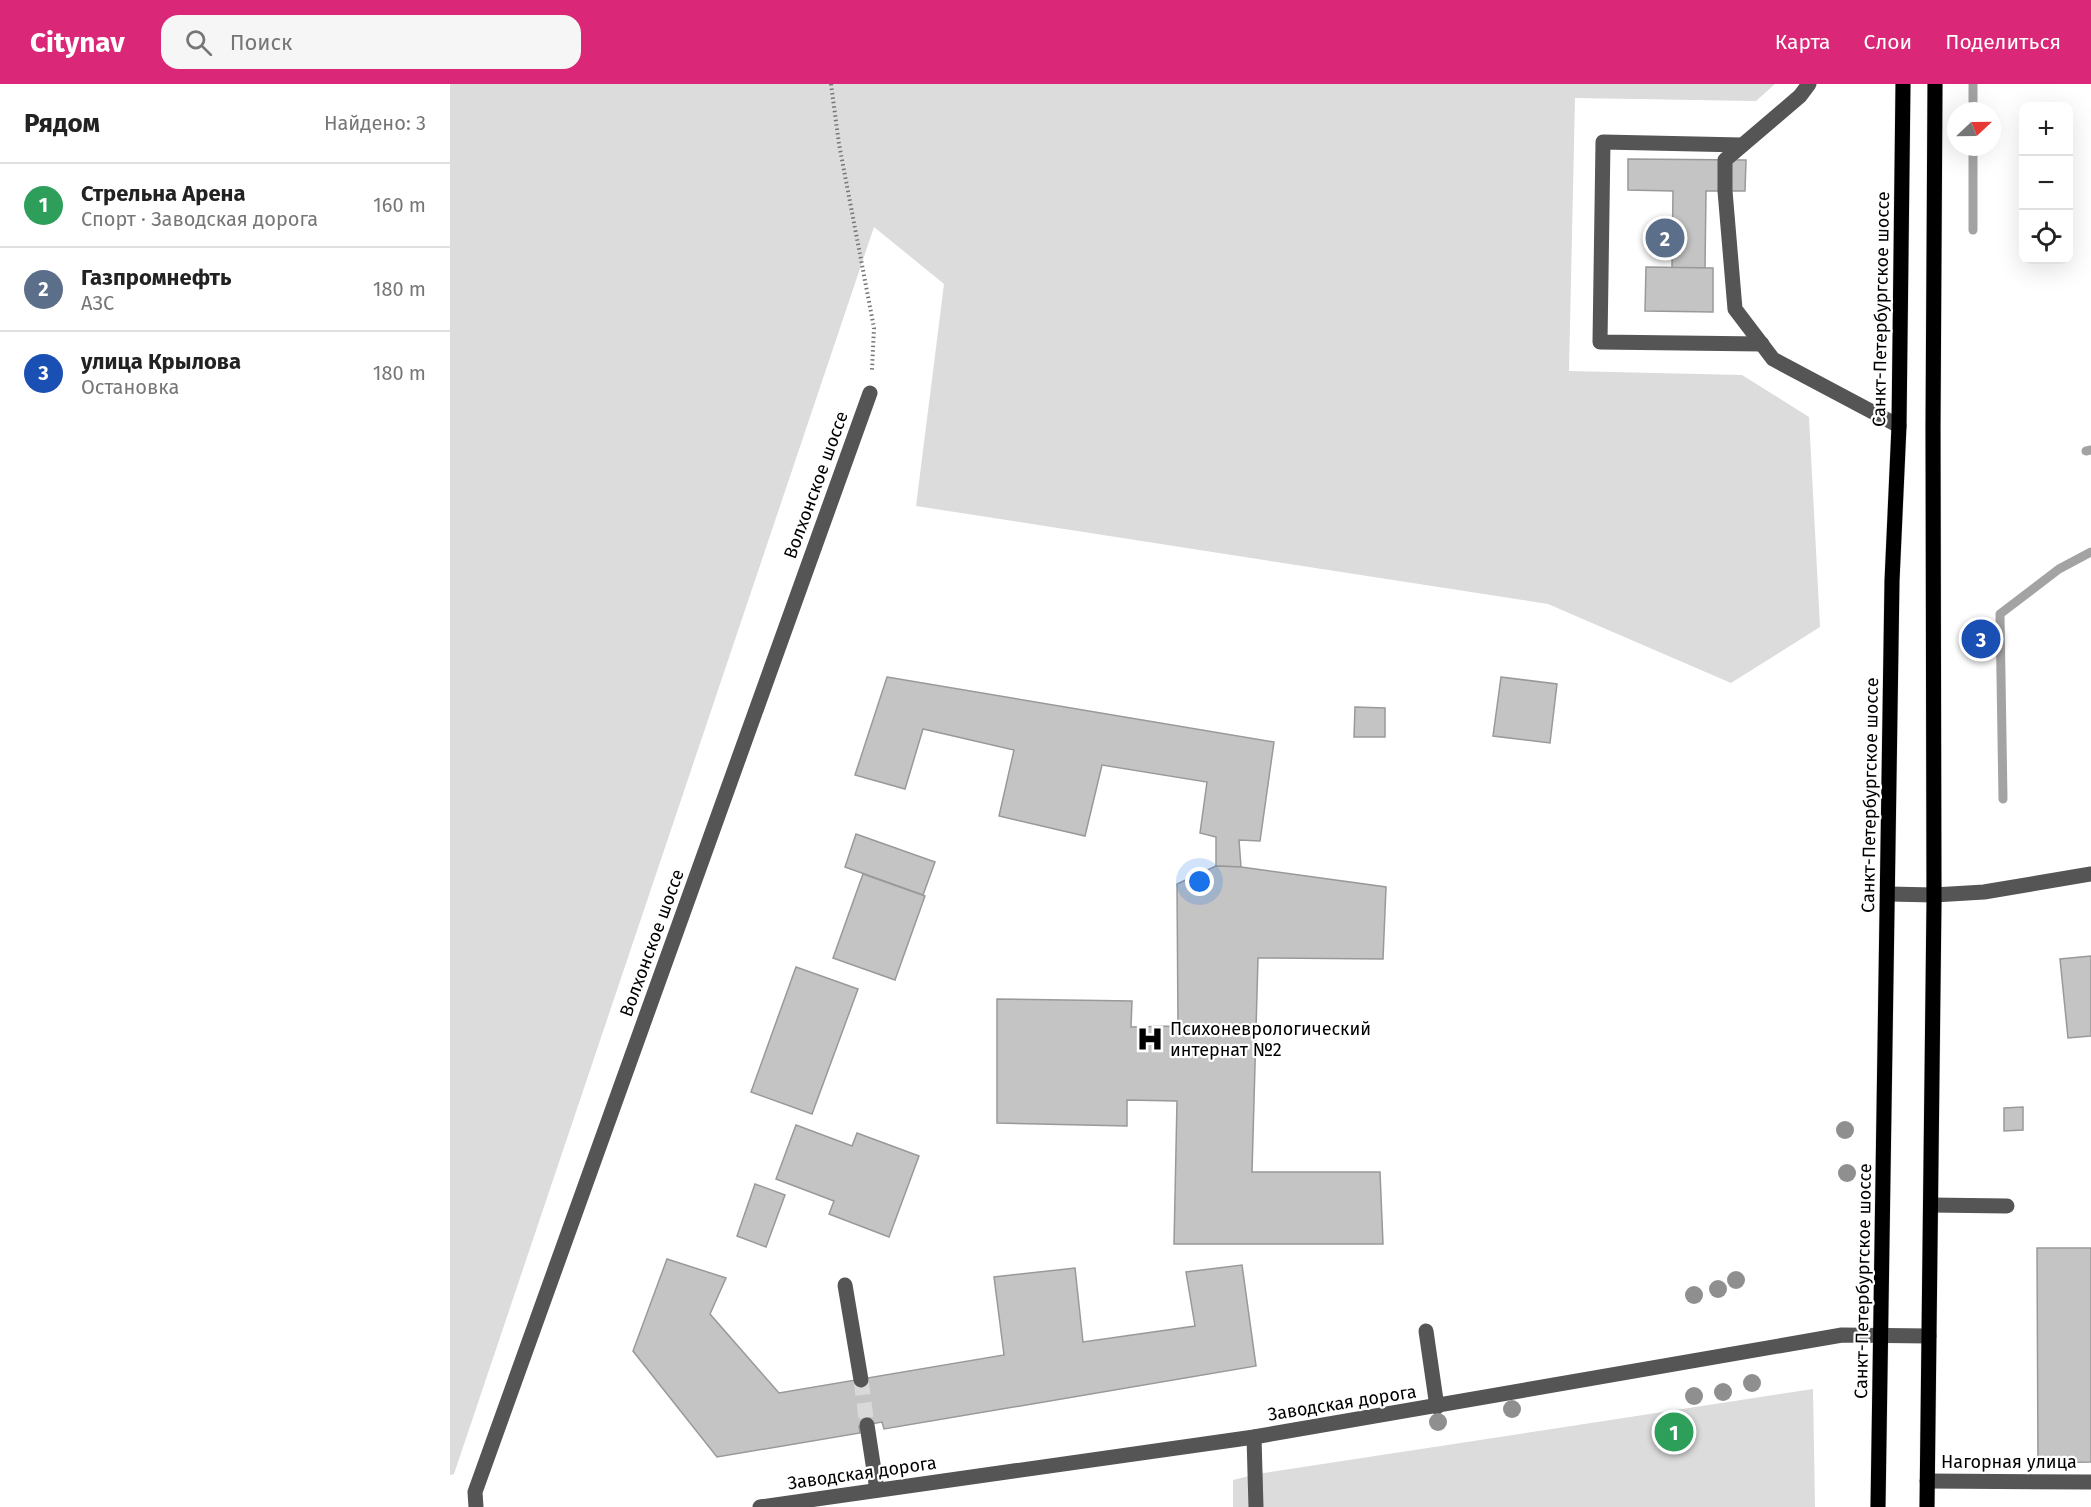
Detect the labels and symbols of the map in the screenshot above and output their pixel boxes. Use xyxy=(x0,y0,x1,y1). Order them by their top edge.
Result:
north arrow xyxy=(1947,102,2001,156)
street label: Санкт-Петербургское шоссе xyxy=(1868,191,1894,427)
pin: 2 xyxy=(1646,216,1684,260)
street label: Волхонское шоссе xyxy=(779,408,853,562)
pin: 3 xyxy=(1962,616,2000,662)
street label: Санкт-Петербургское шоссе xyxy=(1857,677,1883,913)
street label: Волхонское шоссе xyxy=(615,866,689,1020)
your location xyxy=(1185,867,1214,896)
place label: Психоневрологический интернат №2 xyxy=(1170,1018,1371,1061)
hospital icon: Психоневрологический интернат №2 xyxy=(1135,1024,1165,1054)
street label: Санкт-Петербургское шоссе xyxy=(1850,1163,1876,1399)
street label: Заводская дорога xyxy=(1266,1380,1418,1426)
pin: 1 xyxy=(1654,1410,1694,1454)
street label: Нагорная улица xyxy=(1941,1451,2077,1473)
street label: Заводская дорога xyxy=(786,1452,938,1494)

